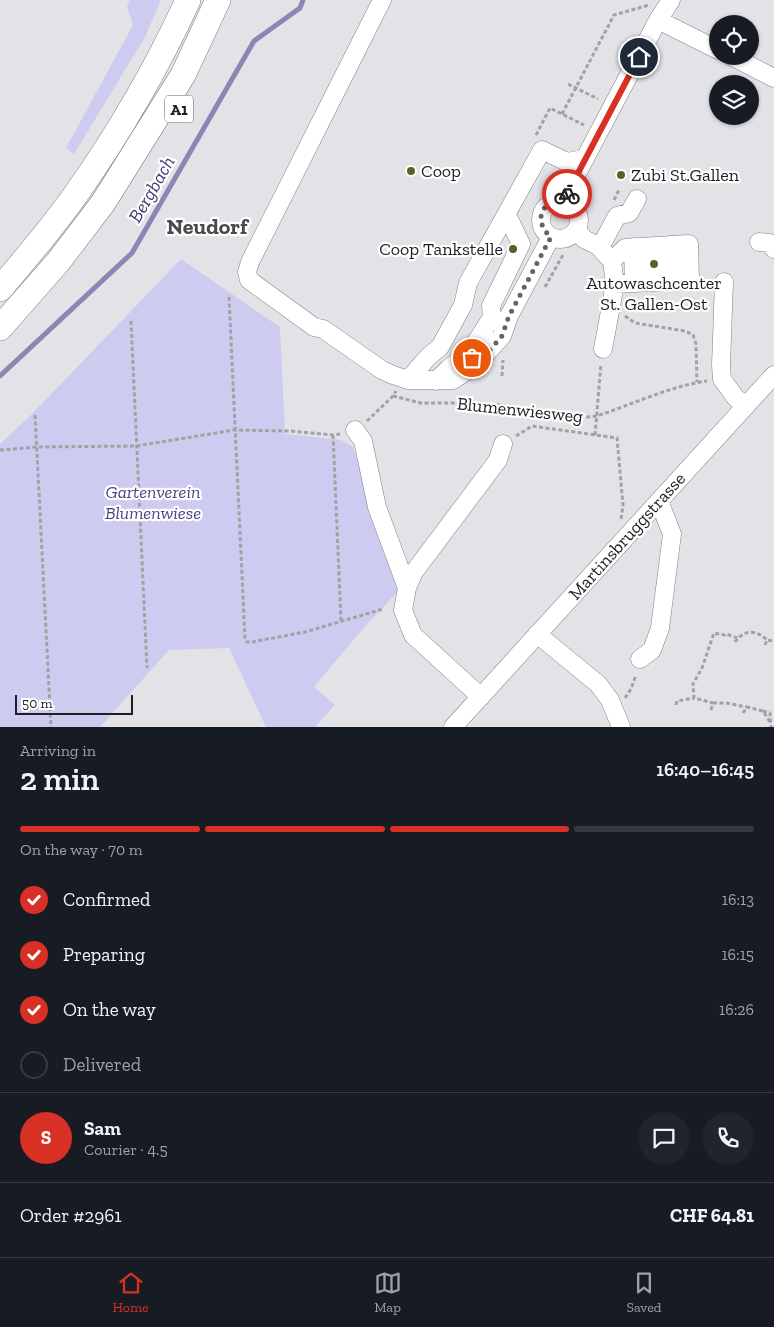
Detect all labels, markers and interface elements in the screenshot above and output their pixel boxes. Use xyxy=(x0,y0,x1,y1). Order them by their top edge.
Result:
map controls xyxy=(709,15,759,125)
button: locate xyxy=(709,15,759,65)
pin xyxy=(618,36,660,78)
icon: home xyxy=(625,43,653,71)
button: layers xyxy=(709,75,759,125)
road number: A1 xyxy=(165,96,193,122)
water label: Bergbach xyxy=(123,152,180,227)
place label: Coop xyxy=(421,160,461,182)
place label: Zubi St.Gallen xyxy=(631,164,740,186)
marker: Coop xyxy=(405,165,417,177)
courier xyxy=(542,169,592,219)
marker: Zubi St.Gallen xyxy=(615,169,627,181)
icon: bike xyxy=(553,180,581,208)
district label: Neudorf xyxy=(167,213,250,240)
place label: Coop Tankstelle xyxy=(379,238,503,260)
marker: Coop Tankstelle xyxy=(507,243,519,255)
marker: Autowaschcenter St. Gallen-Ost xyxy=(648,258,660,270)
place label: Autowaschcenter St. Gallen-Ost xyxy=(586,272,722,315)
pin xyxy=(451,337,493,379)
icon: bag xyxy=(458,344,486,372)
street label: Blumenwiesweg xyxy=(456,392,584,428)
street label: Martinsbruggstrasse xyxy=(564,468,690,604)
park label: Gartenverein Blumenwiese xyxy=(105,481,201,524)
scale bar xyxy=(15,692,132,715)
text: 50 m xyxy=(22,695,53,712)
text: Arriving in xyxy=(20,741,96,760)
text: 16:40–16:45 xyxy=(656,758,754,781)
text: 2 min xyxy=(20,760,99,798)
text: On the way · 70 m xyxy=(20,840,143,859)
icon: check xyxy=(20,886,48,914)
text: Confirmed xyxy=(63,888,150,911)
text: 16:13 xyxy=(722,890,754,909)
icon: check xyxy=(20,941,48,969)
text: Preparing xyxy=(63,943,145,966)
text: 16:15 xyxy=(721,945,754,964)
icon: check xyxy=(20,996,48,1024)
text: On the way xyxy=(63,998,156,1021)
text: 16:26 xyxy=(719,1000,754,1019)
text: Delivered xyxy=(63,1053,141,1076)
button: chat xyxy=(638,1112,690,1164)
button: phone xyxy=(702,1112,754,1164)
text: Sam xyxy=(84,1117,121,1140)
text: S xyxy=(41,1126,51,1149)
text: Courier · 4.5 xyxy=(84,1140,168,1159)
text: Order #2961 xyxy=(20,1204,122,1227)
text: CHF 64.81 xyxy=(670,1204,754,1227)
tab: Home xyxy=(112,1269,149,1316)
tab: Map xyxy=(374,1269,402,1316)
tab: Saved xyxy=(626,1269,662,1316)

